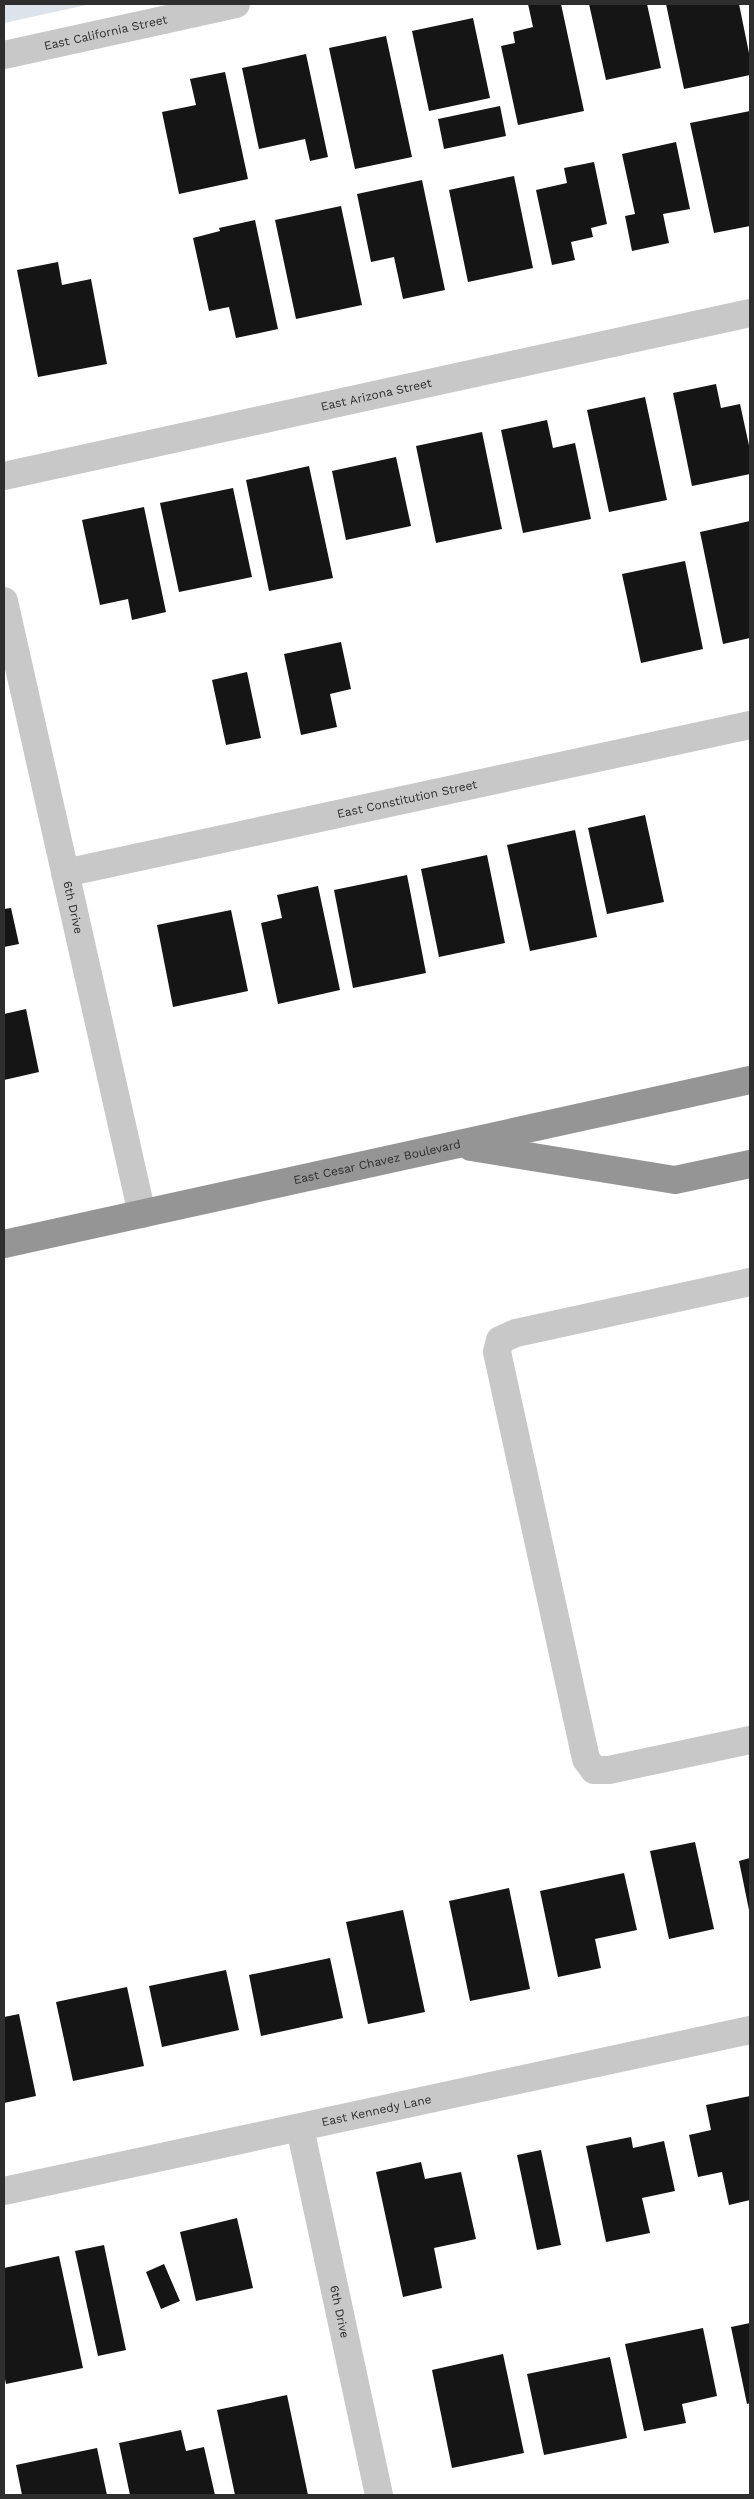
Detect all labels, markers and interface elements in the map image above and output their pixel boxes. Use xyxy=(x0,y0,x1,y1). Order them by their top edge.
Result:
street label: East California Street xyxy=(43,12,169,53)
street label: East Arizona Street xyxy=(319,376,433,414)
street label: East Constitution Street xyxy=(336,777,478,821)
street label: 6th Drive xyxy=(60,880,86,935)
street label: East Cesar Chavez Boulevard xyxy=(292,1137,462,1187)
street label: East Kennedy Lane xyxy=(320,2092,433,2129)
street label: 6th Drive xyxy=(327,2284,352,2340)

